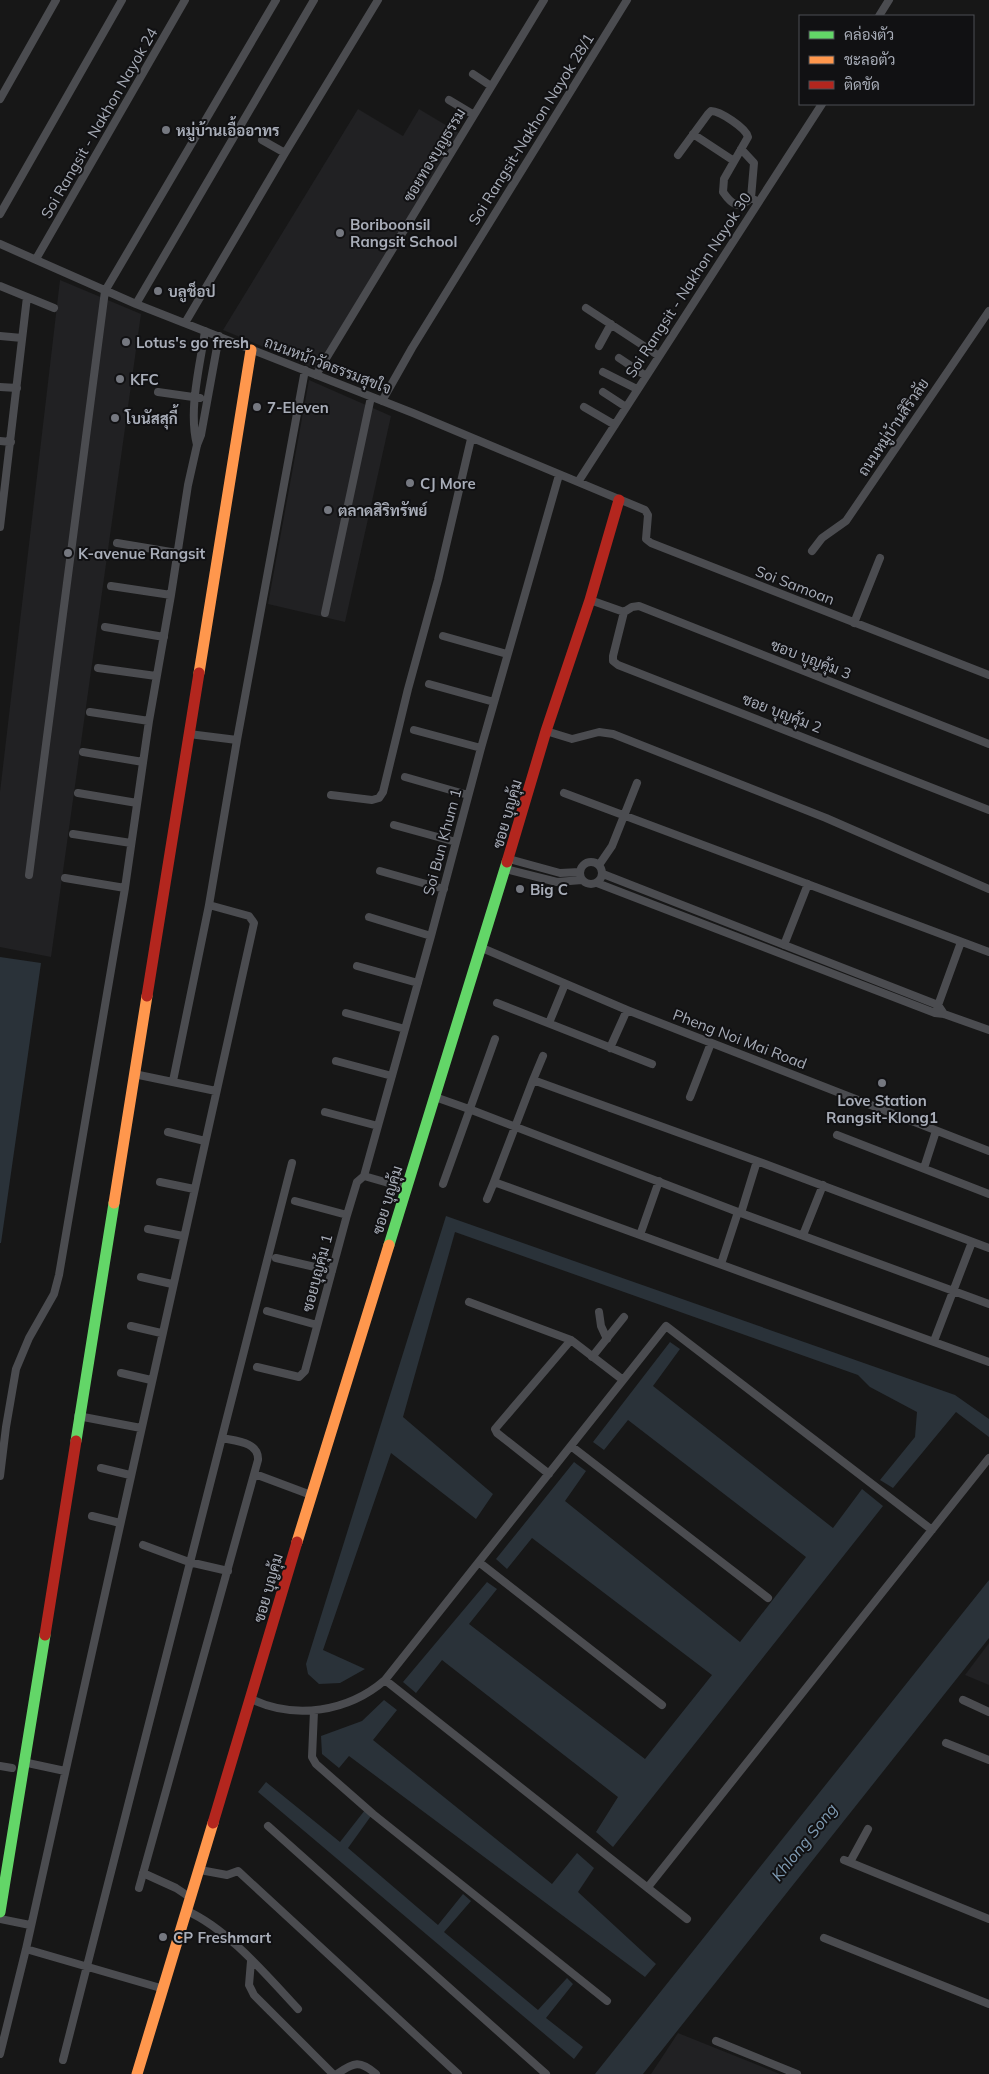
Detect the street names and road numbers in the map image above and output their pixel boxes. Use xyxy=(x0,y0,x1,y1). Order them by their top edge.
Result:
street label: Soi Rangsit - Nakhon Nayok 24 xyxy=(36,24,162,222)
street label: Soi Rangsit-Nakhon Nayok 28/1 xyxy=(464,30,598,228)
street label: ซอยทองบุญธรรม xyxy=(399,105,471,206)
street label: Soi Rangsit - Nakhon Nayok 30 xyxy=(621,189,755,381)
street label: ถนนหน้าวัดธรรมสุขใจ xyxy=(261,332,394,400)
street label: ถนนหมู่บ้านสิริวลัย xyxy=(853,374,934,480)
street label: Soi Samoan xyxy=(753,561,837,609)
street label: ซอบ บุญคุ้ม 3 xyxy=(767,635,854,685)
street label: ซอย บุญคุ้ม 2 xyxy=(739,689,825,739)
street label: ซอย บุญคุ้ม xyxy=(488,777,528,851)
street label: Soi Bun Khum 1 xyxy=(419,786,465,898)
street label: Pheng Noi Mai Road xyxy=(670,1005,810,1073)
street label: ซอย บุญคุ้ม xyxy=(368,1163,408,1237)
street label: ซอยบุญคุ้ม 1 xyxy=(297,1232,338,1315)
street label: ซอย บุญคุ้ม xyxy=(249,1551,289,1625)

